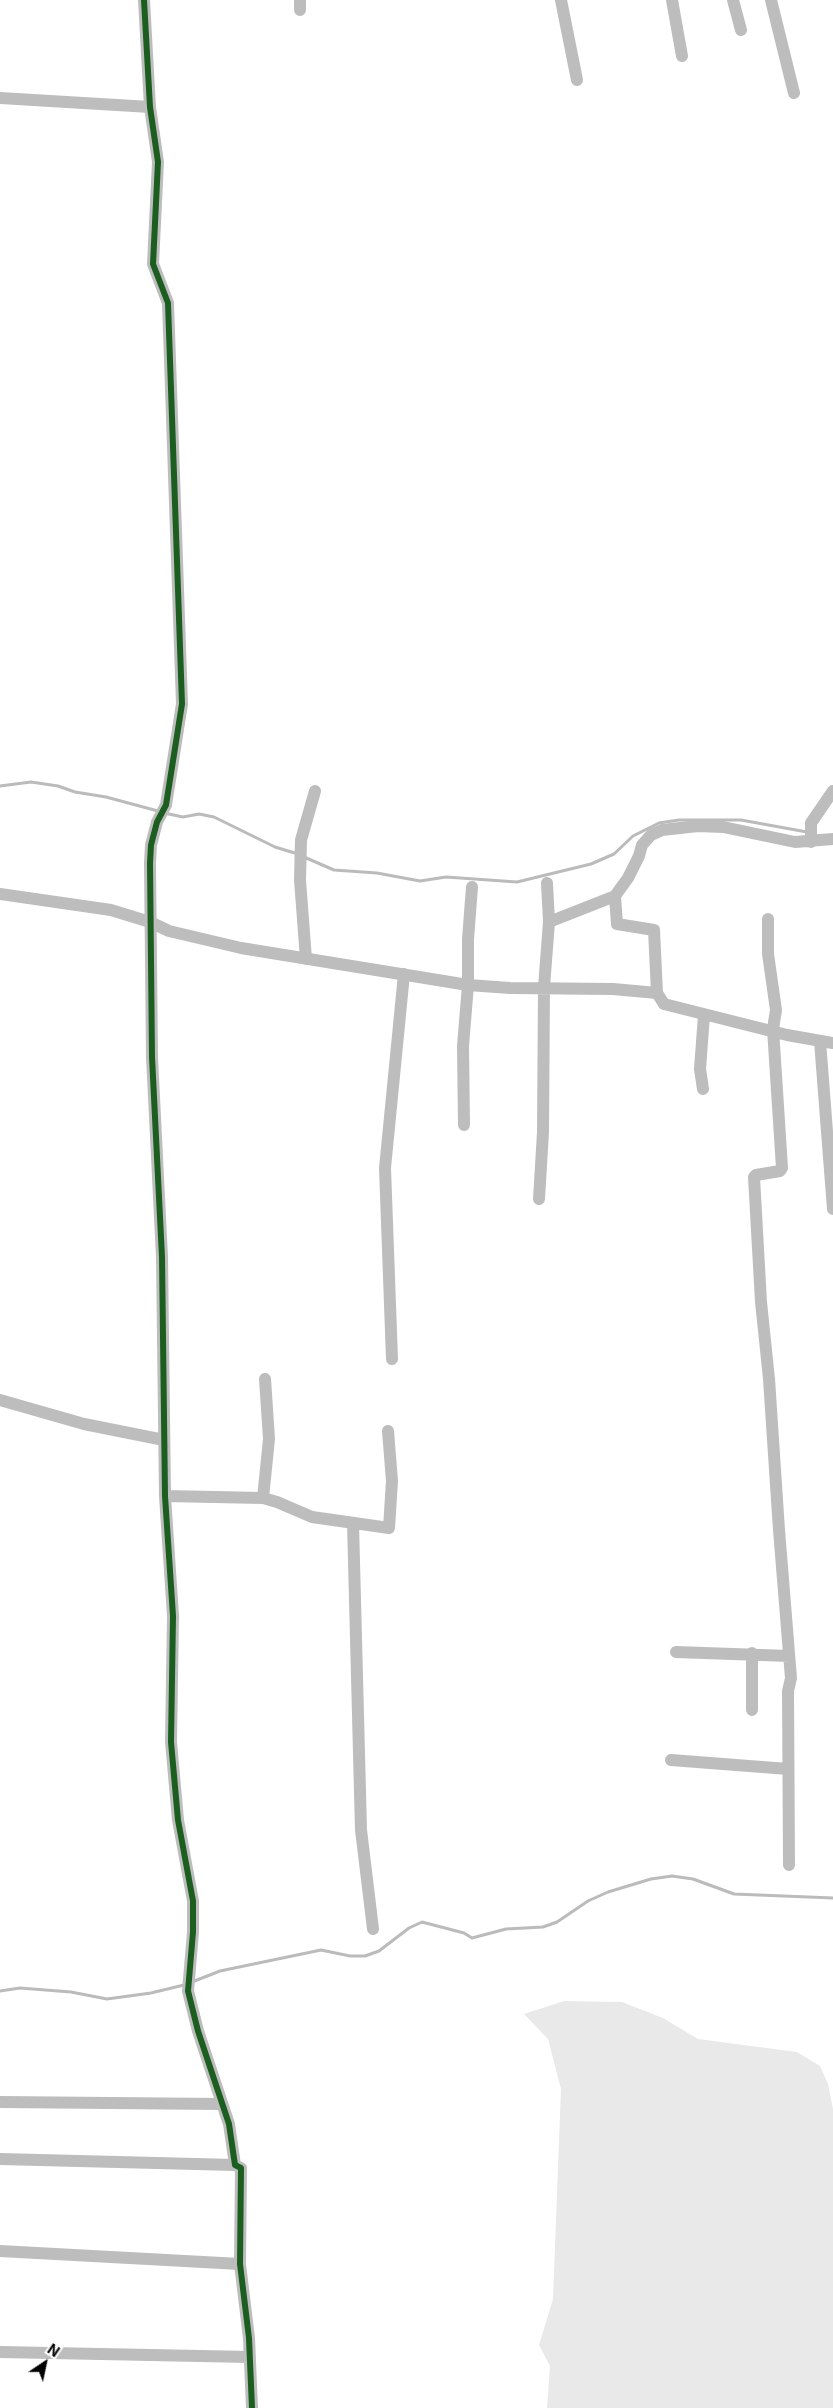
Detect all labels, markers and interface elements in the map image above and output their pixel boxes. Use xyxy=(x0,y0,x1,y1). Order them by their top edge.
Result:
north arrow xyxy=(20,2338,70,2388)
text: N xyxy=(44,2340,63,2360)

